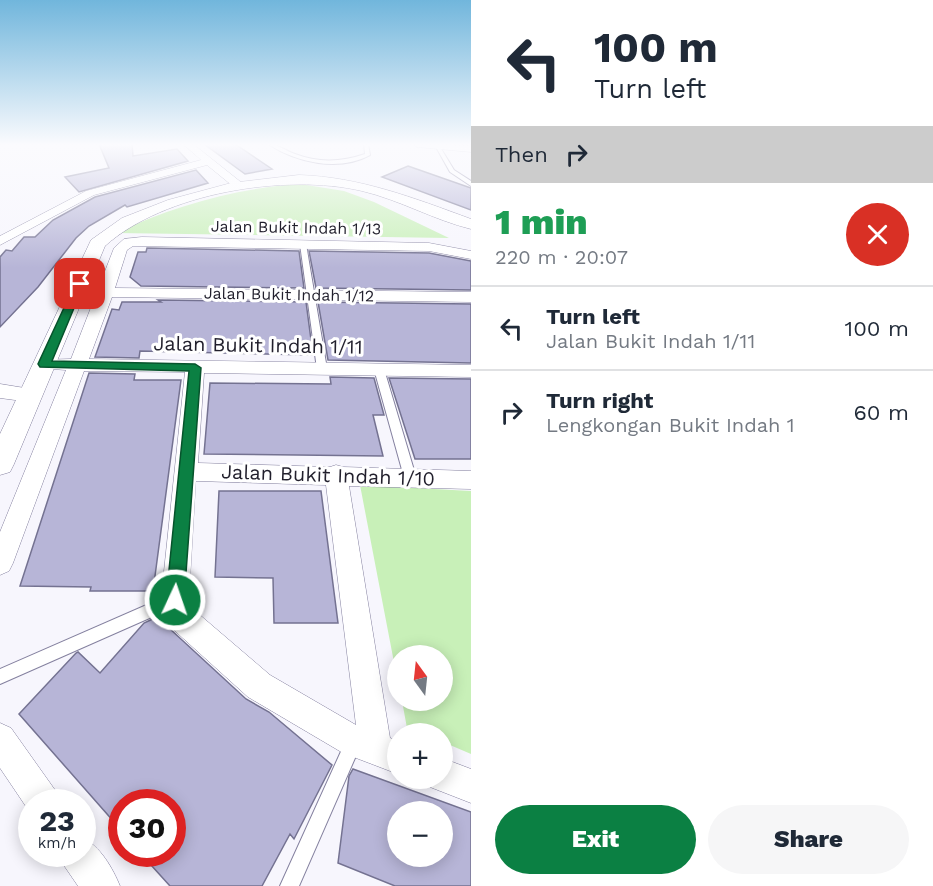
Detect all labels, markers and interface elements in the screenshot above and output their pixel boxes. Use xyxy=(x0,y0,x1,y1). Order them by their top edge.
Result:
text: 100 m xyxy=(594,23,718,72)
icon: left xyxy=(495,24,573,102)
text: Turn left xyxy=(594,73,706,105)
icon: right xyxy=(560,138,593,171)
text: Then xyxy=(495,142,548,167)
text: 1 min xyxy=(495,201,588,243)
button: close xyxy=(846,203,909,266)
street label: Jalan Bukit Indah 1/13 xyxy=(211,217,381,238)
text: 220 m · 20:07 xyxy=(495,245,628,269)
pin xyxy=(54,258,105,309)
icon: arrive xyxy=(63,267,96,300)
street label: Jalan Bukit Indah 1/12 xyxy=(204,284,374,305)
text: Turn left xyxy=(546,304,640,329)
icon: left xyxy=(495,312,528,345)
text: 100 m xyxy=(845,316,909,341)
text: Jalan Bukit Indah 1/11 xyxy=(546,329,755,353)
street label: Jalan Bukit Indah 1/11 xyxy=(153,331,363,359)
text: Turn right xyxy=(546,388,653,413)
icon: right xyxy=(495,396,528,429)
text: 60 m xyxy=(853,400,909,425)
text: Lengkongan Bukit Indah 1 xyxy=(546,413,795,437)
street label: Jalan Bukit Indah 1/10 xyxy=(221,459,435,491)
position arrow xyxy=(143,568,207,632)
north arrow xyxy=(387,645,453,711)
map controls xyxy=(387,645,453,867)
button: + xyxy=(387,723,453,789)
speed limit sign: 30 xyxy=(108,789,186,867)
button: − xyxy=(387,801,453,867)
text: 23 xyxy=(39,803,75,838)
button: Exit xyxy=(495,805,696,874)
button: Share xyxy=(708,805,909,874)
text: km/h xyxy=(38,834,76,852)

